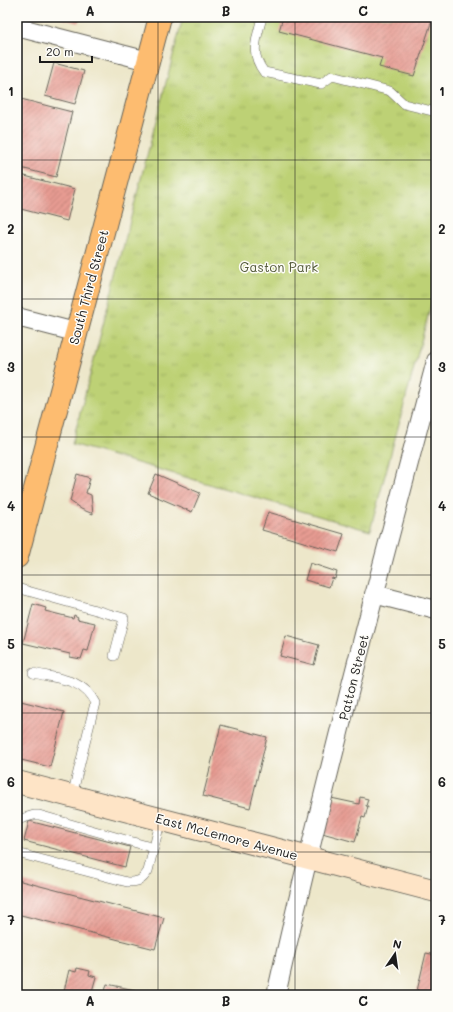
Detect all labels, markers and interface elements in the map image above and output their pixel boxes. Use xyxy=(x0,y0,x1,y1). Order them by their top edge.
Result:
text: A xyxy=(85,2,95,19)
text: B xyxy=(222,2,231,19)
text: C xyxy=(358,2,368,19)
scale bar xyxy=(40,38,92,64)
text: 20 m xyxy=(46,43,74,59)
text: 1 xyxy=(8,82,14,99)
text: 1 xyxy=(439,82,445,99)
text: 2 xyxy=(7,220,15,237)
text: 2 xyxy=(438,220,446,237)
street label: South Third Street xyxy=(64,227,112,346)
park label: Gaston Park xyxy=(240,258,318,275)
text: 3 xyxy=(7,358,15,375)
text: 3 xyxy=(438,358,446,375)
text: 4 xyxy=(7,497,15,514)
text: 4 xyxy=(438,497,446,514)
street label: Patton Street xyxy=(334,632,372,722)
text: 5 xyxy=(7,635,15,652)
text: 5 xyxy=(438,635,446,652)
text: 6 xyxy=(7,773,15,790)
text: 6 xyxy=(438,773,446,790)
street label: East McLemore Avenue xyxy=(154,809,300,863)
text: 7 xyxy=(7,911,15,928)
text: 7 xyxy=(438,911,446,928)
north arrow xyxy=(375,934,415,974)
text: N xyxy=(392,936,403,952)
text: A xyxy=(85,992,95,1009)
text: B xyxy=(222,992,231,1009)
text: C xyxy=(358,992,368,1009)

